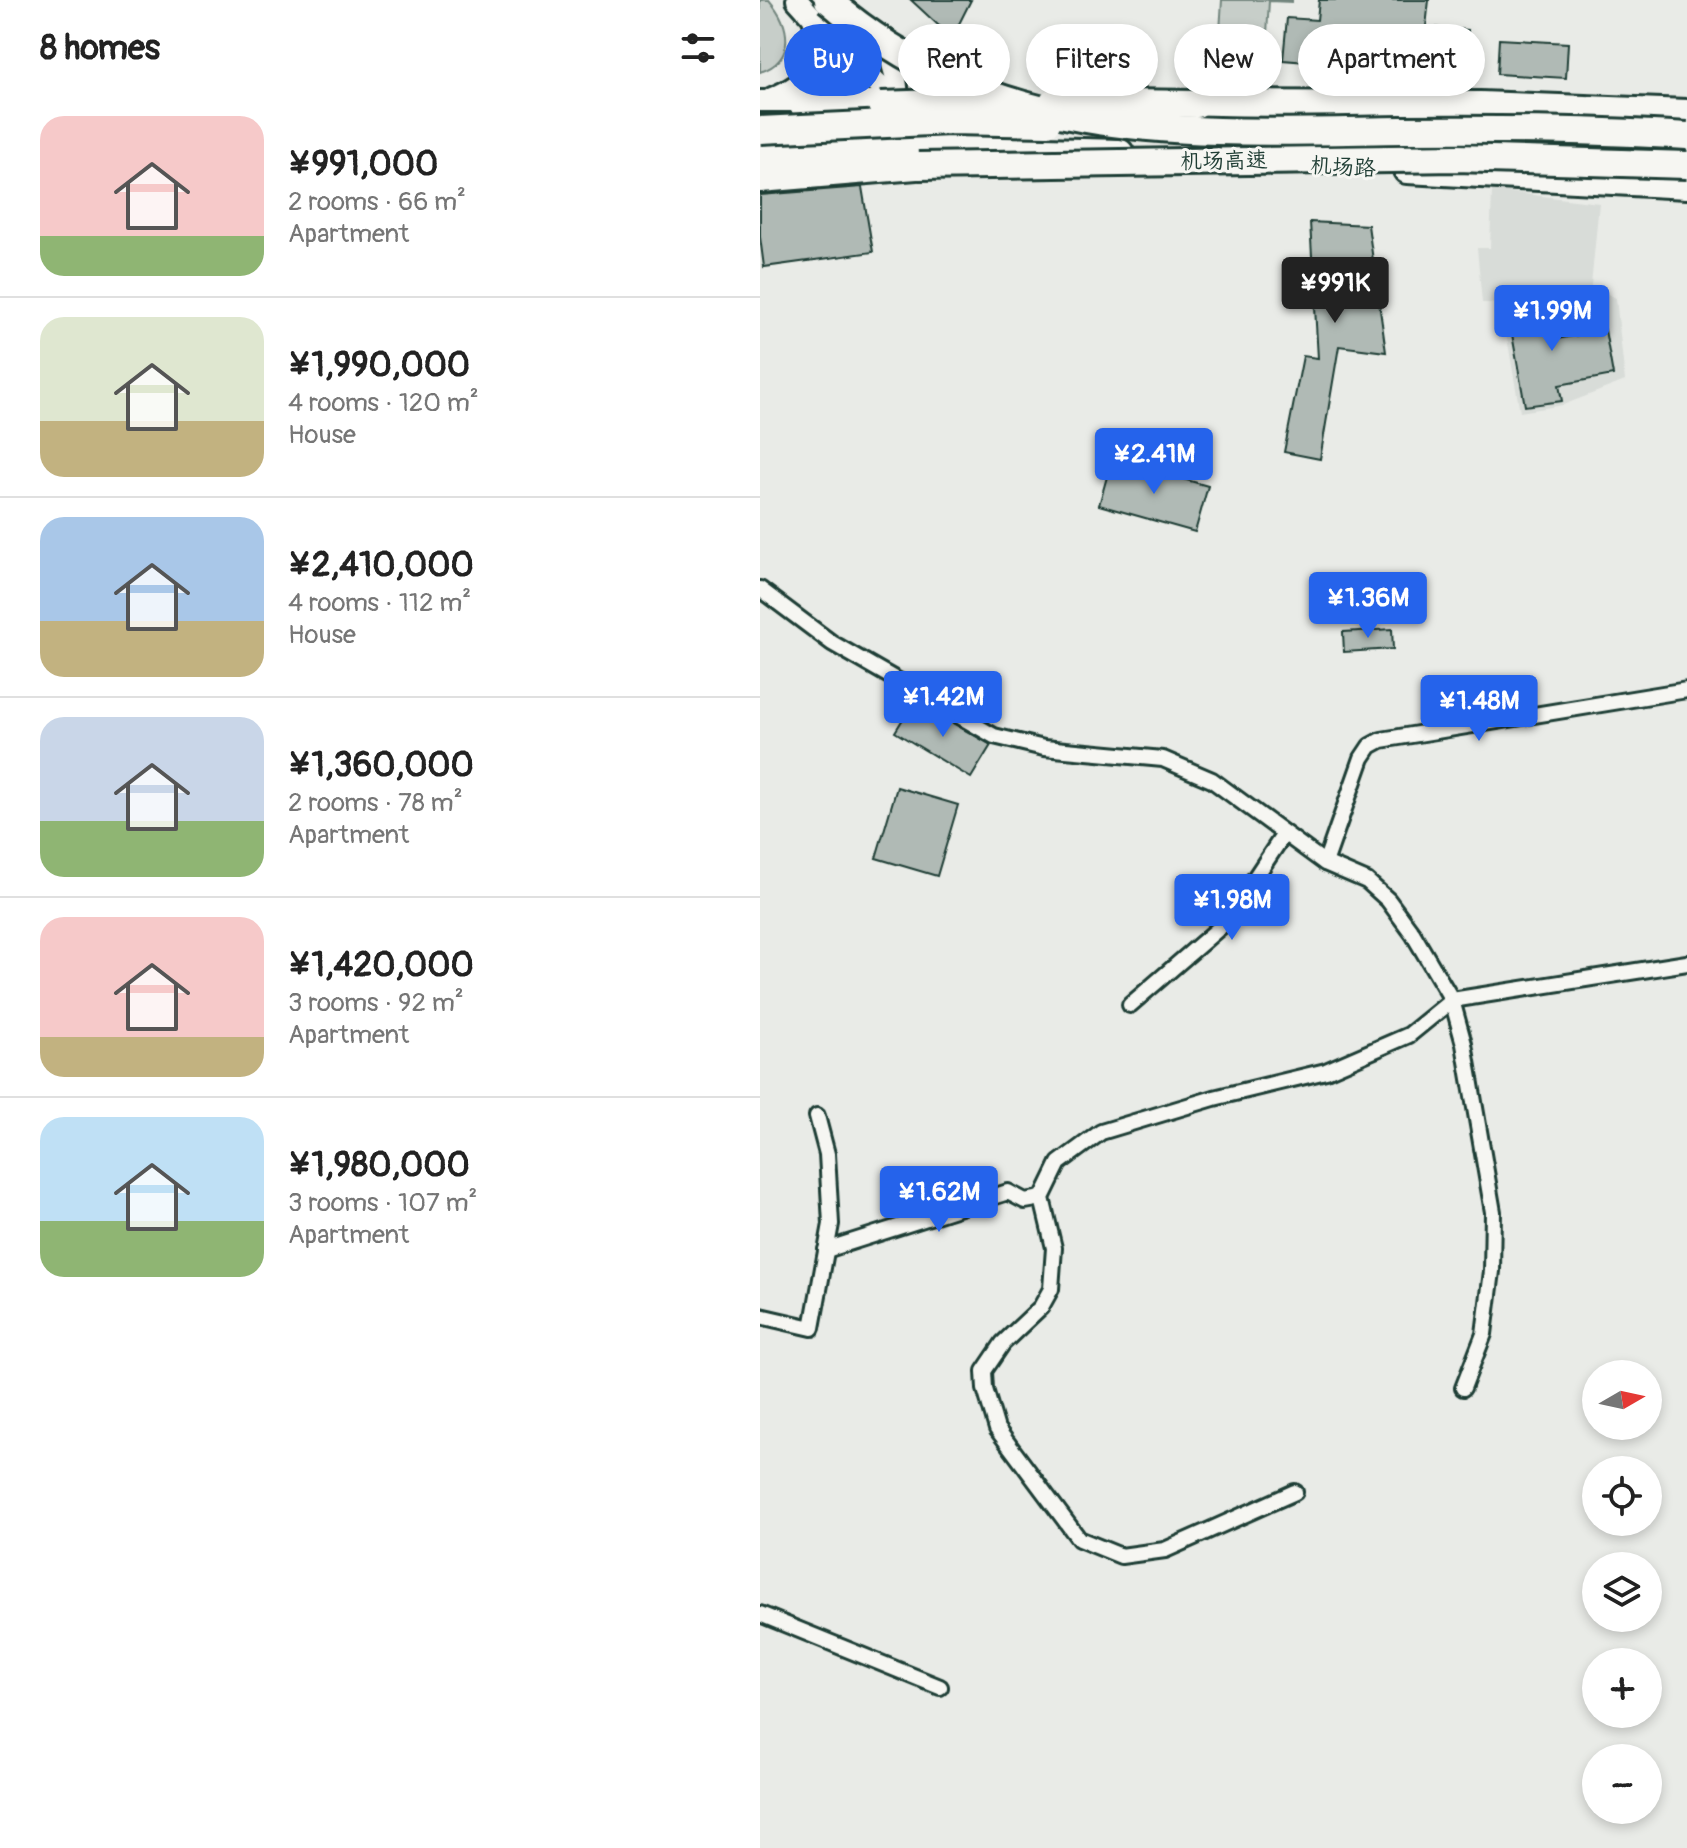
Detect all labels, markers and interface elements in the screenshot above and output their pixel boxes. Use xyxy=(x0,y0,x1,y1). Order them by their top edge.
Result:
chip: Buy xyxy=(784,24,882,96)
chip: Rent xyxy=(898,24,1010,96)
chip: Filters xyxy=(1026,24,1158,96)
chip: New xyxy=(1174,24,1282,96)
chip: Apartment xyxy=(1298,24,1485,96)
icon: filters xyxy=(676,26,720,70)
text: 8 homes xyxy=(40,27,160,70)
text: ¥991,000 xyxy=(288,143,438,186)
street label: 机场高速 xyxy=(1180,146,1268,176)
icon: home xyxy=(104,148,200,244)
street label: 机场路 xyxy=(1309,151,1377,183)
text: 2 rooms · 66 m² xyxy=(288,186,466,218)
text: Apartment xyxy=(288,218,409,250)
pin: ¥991K xyxy=(1279,257,1391,325)
text: ¥991K xyxy=(1300,267,1370,299)
pin: ¥1.99M xyxy=(1487,285,1617,353)
text: ¥1.99M xyxy=(1512,295,1592,327)
text: ¥1,990,000 xyxy=(288,344,470,387)
icon: home xyxy=(104,349,200,445)
text: 4 rooms · 120 m² xyxy=(288,387,479,419)
text: House xyxy=(288,419,356,451)
pin: ¥2.41M xyxy=(1089,428,1219,496)
text: ¥2.41M xyxy=(1113,438,1195,470)
text: ¥2,410,000 xyxy=(288,544,474,587)
icon: home xyxy=(104,549,200,645)
pin: ¥1.36M xyxy=(1303,572,1433,640)
text: ¥1.36M xyxy=(1327,582,1409,614)
text: 4 rooms · 112 m² xyxy=(288,587,471,619)
text: House xyxy=(288,619,356,651)
pin: ¥1.42M xyxy=(878,671,1008,739)
pin: ¥1.48M xyxy=(1414,675,1544,743)
text: ¥1.42M xyxy=(902,681,984,713)
text: ¥1.48M xyxy=(1439,685,1519,717)
text: ¥1,360,000 xyxy=(288,744,474,787)
icon: home xyxy=(104,749,200,845)
text: 2 rooms · 78 m² xyxy=(288,787,463,819)
text: Apartment xyxy=(288,819,409,851)
pin: ¥1.98M xyxy=(1167,874,1297,942)
text: ¥1.98M xyxy=(1192,884,1272,916)
text: ¥1,420,000 xyxy=(288,944,474,987)
icon: home xyxy=(104,949,200,1045)
text: 3 rooms · 92 m² xyxy=(288,987,464,1019)
text: Apartment xyxy=(288,1019,409,1051)
text: ¥1,980,000 xyxy=(288,1144,470,1187)
icon: home xyxy=(104,1149,200,1245)
pin: ¥1.62M xyxy=(874,1166,1004,1234)
text: ¥1.62M xyxy=(898,1176,980,1208)
text: 3 rooms · 107 m² xyxy=(288,1187,477,1219)
text: Apartment xyxy=(288,1219,409,1251)
north arrow xyxy=(1582,1360,1662,1440)
map controls xyxy=(1582,1360,1662,1824)
button: locate xyxy=(1582,1456,1662,1536)
button: layers xyxy=(1582,1552,1662,1632)
button: + xyxy=(1582,1648,1662,1728)
button: − xyxy=(1582,1744,1662,1824)

